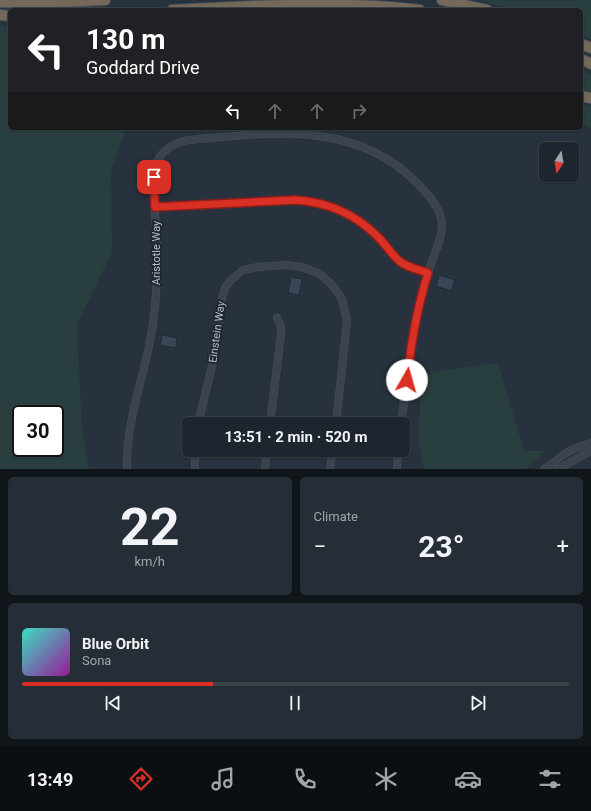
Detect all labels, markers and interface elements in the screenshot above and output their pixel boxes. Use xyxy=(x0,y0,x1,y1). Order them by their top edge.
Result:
text: 130 m xyxy=(86,23,165,56)
icon: left xyxy=(20,24,72,76)
text: Goddard Drive xyxy=(86,57,200,78)
icon: left xyxy=(222,100,244,122)
icon: ahead xyxy=(264,100,286,122)
icon: ahead xyxy=(306,100,328,122)
icon: right xyxy=(348,100,370,122)
north arrow xyxy=(539,142,579,182)
map controls xyxy=(539,142,579,182)
pin xyxy=(137,160,171,194)
icon: arrive xyxy=(143,166,165,188)
street label: Aristotle Way xyxy=(150,220,163,285)
street label: Einstein Way xyxy=(206,299,228,364)
position arrow xyxy=(386,359,428,401)
speed limit sign: 30 xyxy=(12,405,64,457)
text: 13:51 · 2 min · 520 m xyxy=(225,428,367,446)
text: 22 xyxy=(120,497,180,558)
text: Climate xyxy=(314,509,358,524)
text: 23° xyxy=(418,529,464,564)
text: − xyxy=(314,534,326,559)
text: + xyxy=(557,534,569,559)
text: km/h xyxy=(134,554,165,569)
text: Blue Orbit xyxy=(82,635,149,653)
text: Sona xyxy=(82,653,111,668)
icon: previous xyxy=(102,692,124,714)
icon: pause xyxy=(284,692,306,714)
icon: next xyxy=(467,692,489,714)
icon: directions xyxy=(127,765,155,793)
icon: music xyxy=(209,765,237,793)
icon: phone xyxy=(291,765,319,793)
icon: climate xyxy=(372,765,400,793)
icon: car xyxy=(454,765,482,793)
icon: filters xyxy=(536,765,564,793)
text: 13:49 xyxy=(27,769,73,790)

